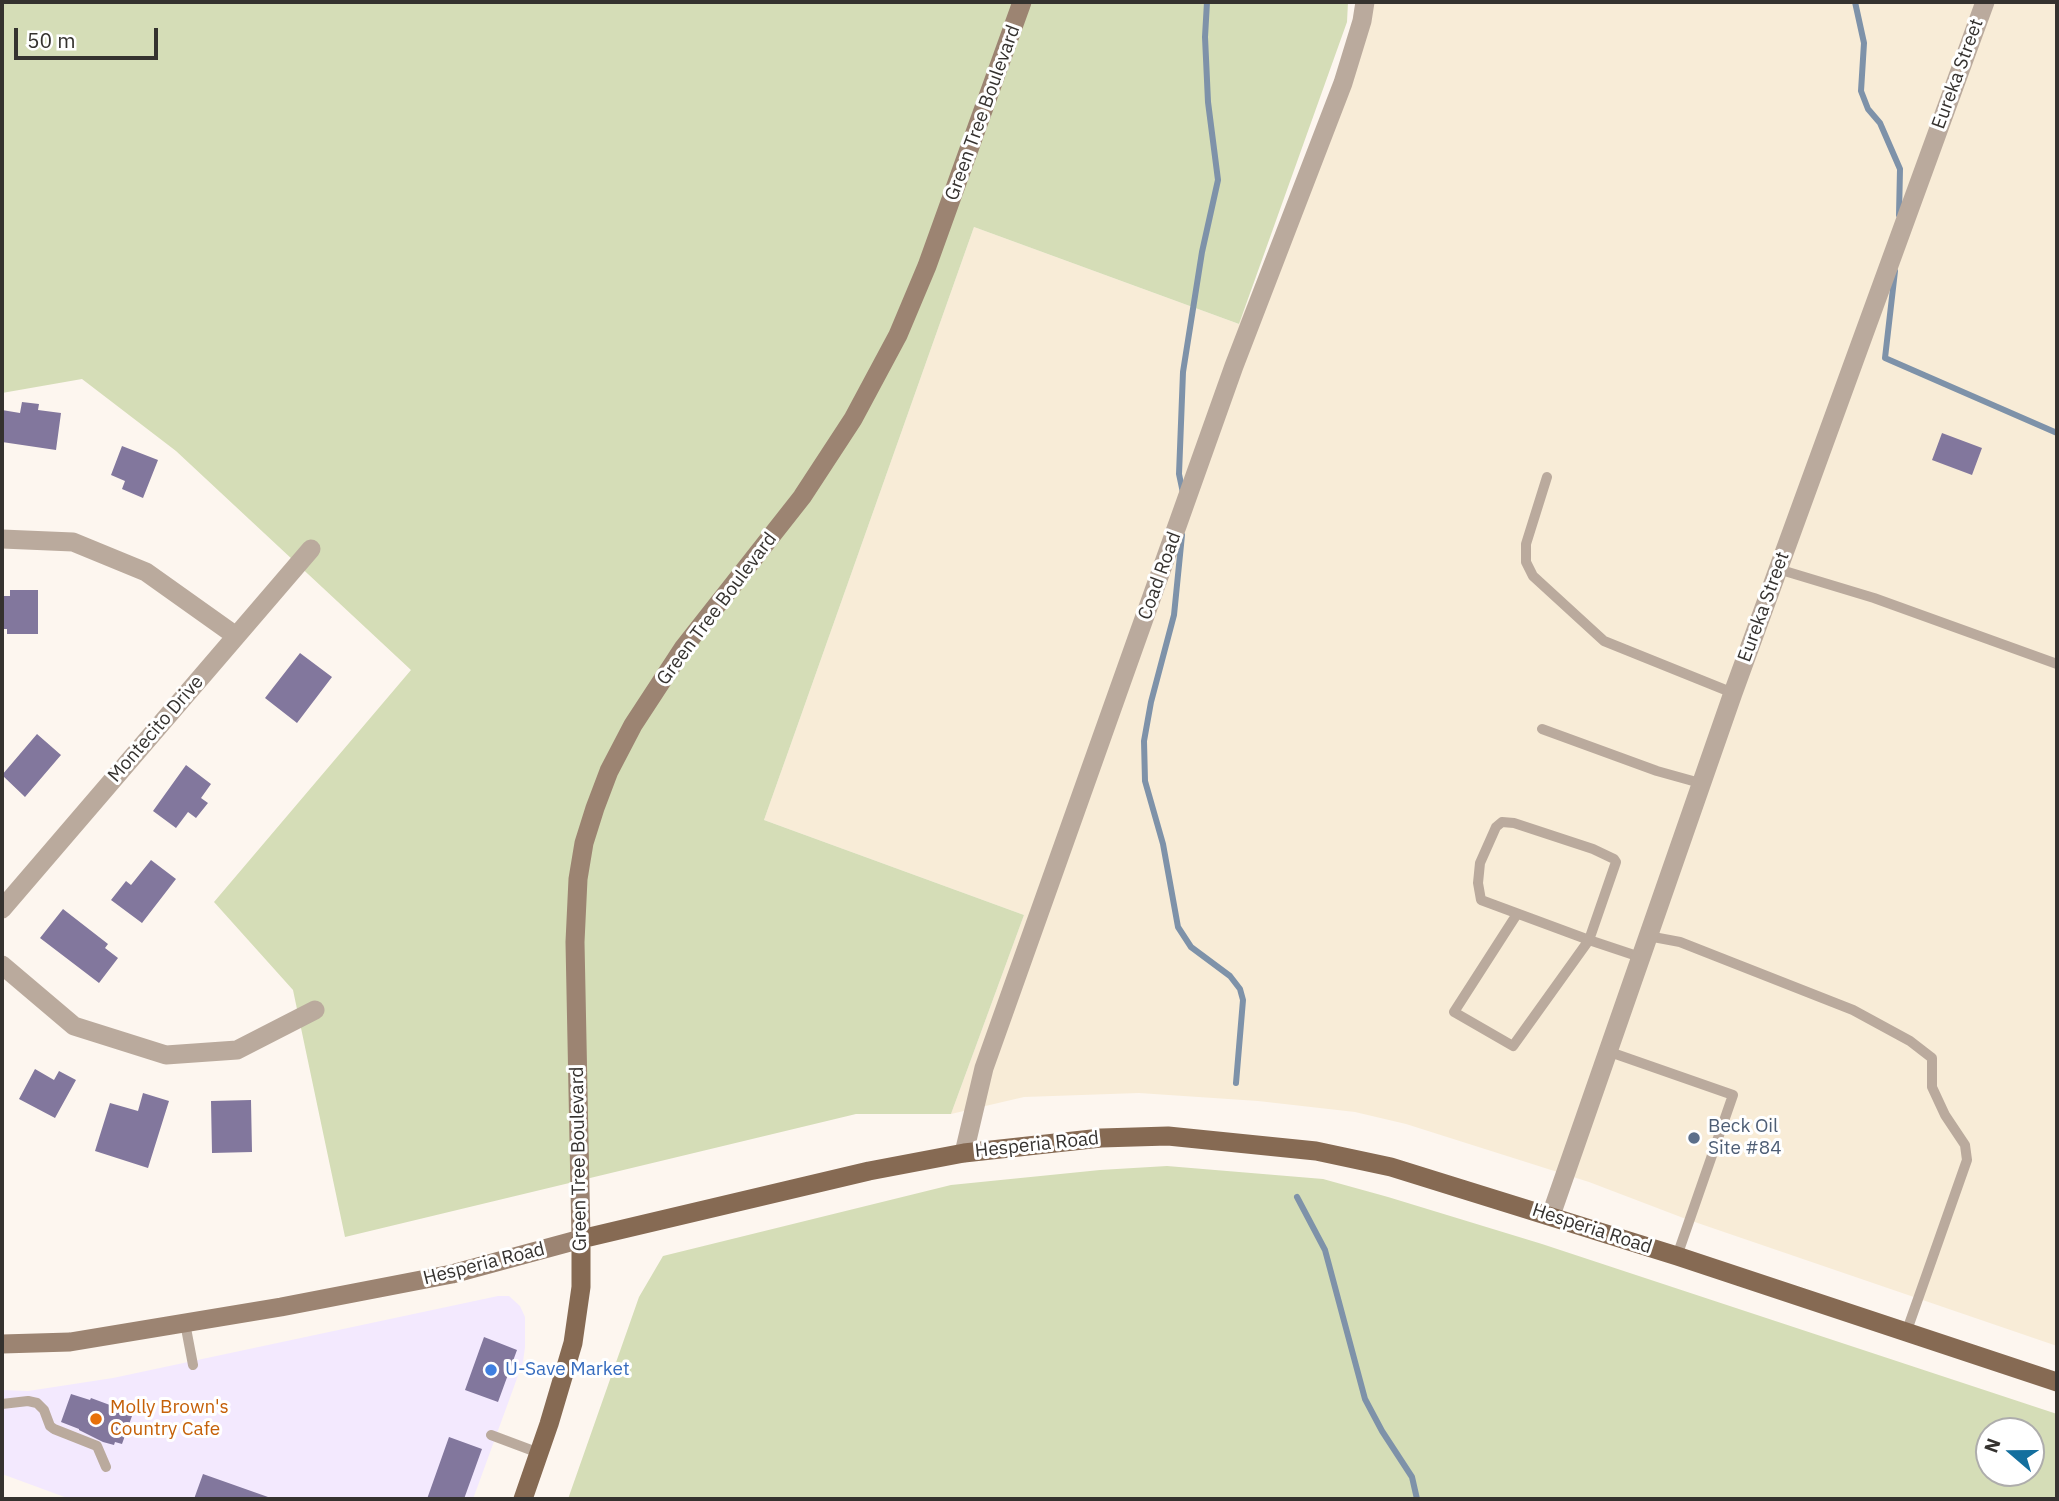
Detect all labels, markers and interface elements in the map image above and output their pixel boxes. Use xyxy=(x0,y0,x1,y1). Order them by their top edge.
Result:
scale bar xyxy=(18,14,161,58)
street label: Eureka Street xyxy=(1927,16,1989,132)
street label: Green Tree Boulevard xyxy=(941,22,1025,204)
text: 50 m xyxy=(27,26,76,54)
street label: Green Tree Boulevard xyxy=(652,528,782,690)
street label: Coad Road xyxy=(1134,529,1186,623)
street label: Eureka Street xyxy=(1733,549,1795,665)
street label: Montecito Drive xyxy=(103,671,209,787)
street label: Green Tree Boulevard xyxy=(566,1066,592,1252)
place label: Beck Oil Site #84 xyxy=(1708,1116,1782,1160)
street label: Hesperia Road xyxy=(974,1127,1100,1163)
marker: Beck Oil Site #84 xyxy=(1686,1130,1702,1146)
street label: Hesperia Road xyxy=(1529,1199,1655,1259)
street label: Hesperia Road xyxy=(421,1238,547,1290)
place label: U-Save Market xyxy=(505,1359,630,1381)
marker: U-Save Market xyxy=(483,1362,499,1378)
place label: Molly Brown's Country Cafe xyxy=(110,1397,229,1441)
marker: Molly Brown's Country Cafe xyxy=(88,1411,104,1427)
north arrow xyxy=(1975,1417,2045,1487)
text: N xyxy=(1979,1435,2006,1456)

